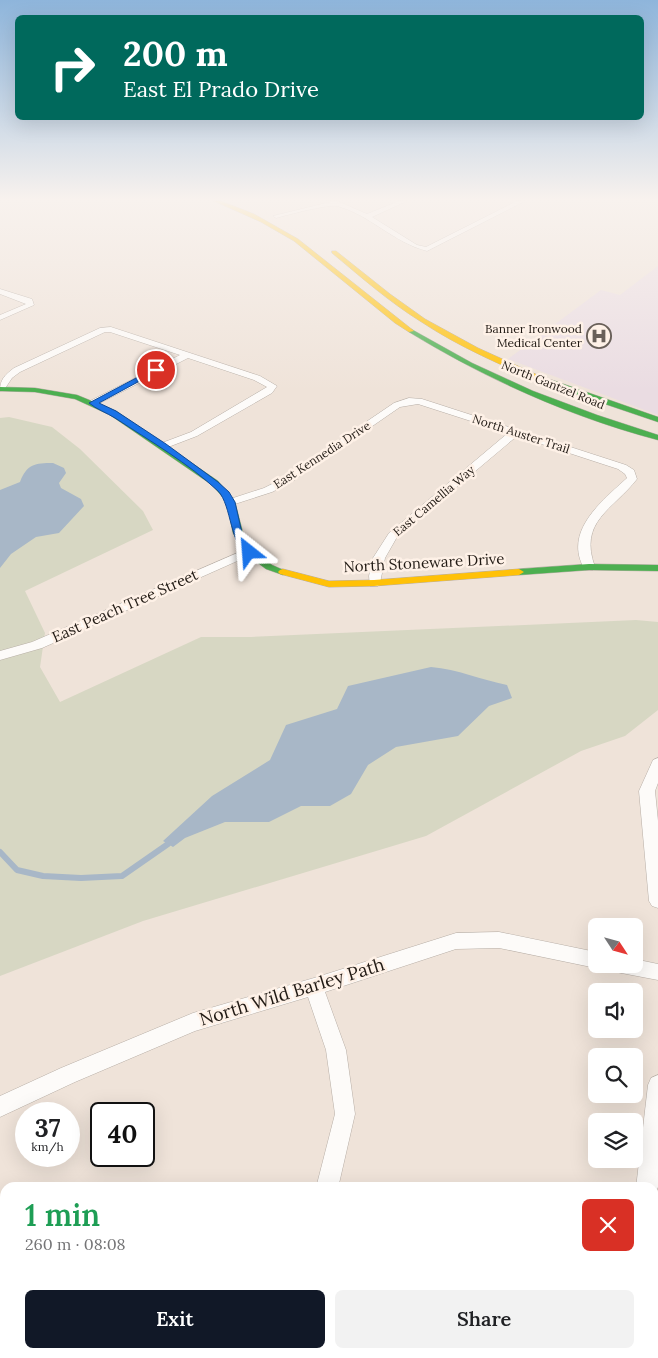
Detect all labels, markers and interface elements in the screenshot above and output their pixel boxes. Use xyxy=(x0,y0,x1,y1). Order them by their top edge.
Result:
text: 200 m xyxy=(123,31,228,76)
icon: right xyxy=(40,35,105,100)
text: East El Prado Drive xyxy=(123,75,319,103)
place label: Banner Ironwood Medical Center xyxy=(485,321,583,350)
hospital icon: Banner Ironwood Medical Center xyxy=(586,323,612,349)
pin xyxy=(135,349,177,391)
icon: arrive xyxy=(142,356,170,384)
street label: North Gantzel Road xyxy=(499,357,607,412)
street label: North Auster Trail xyxy=(471,411,572,456)
street label: East Kennedia Drive xyxy=(270,417,373,491)
street label: East Camellia Way xyxy=(390,462,478,539)
position arrow xyxy=(222,525,274,577)
street label: North Stoneware Drive xyxy=(343,549,505,576)
street label: East Peach Tree Street xyxy=(49,565,201,646)
north arrow xyxy=(588,918,642,972)
map controls xyxy=(588,918,643,1168)
street label: North Wild Barley Path xyxy=(197,952,387,1031)
button: sound xyxy=(588,983,643,1038)
button: search xyxy=(588,1048,643,1103)
speed limit sign: 40 xyxy=(90,1102,155,1167)
text: 37 xyxy=(35,1112,60,1144)
button: layers xyxy=(588,1113,643,1168)
text: km/h xyxy=(31,1139,64,1154)
text: 1 min xyxy=(25,1196,100,1234)
button: close xyxy=(582,1199,634,1251)
text: 260 m · 08:08 xyxy=(25,1234,126,1254)
button: Exit xyxy=(25,1290,325,1348)
button: Share xyxy=(335,1290,634,1348)

